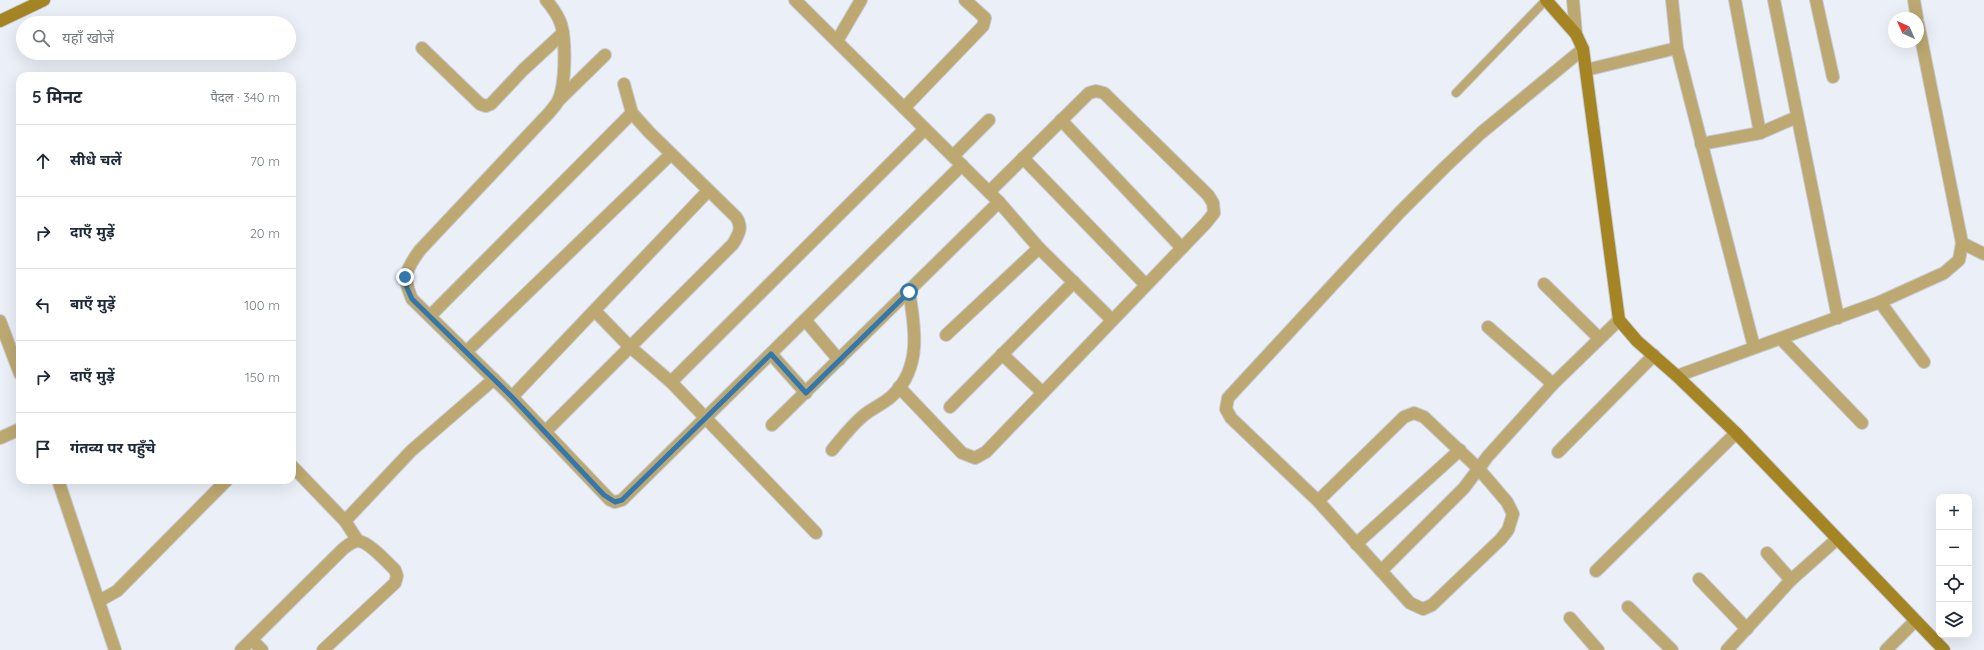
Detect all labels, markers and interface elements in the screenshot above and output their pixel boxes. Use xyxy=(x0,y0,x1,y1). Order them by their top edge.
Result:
north arrow xyxy=(1888,12,1924,48)
search box xyxy=(16,16,296,60)
icon: search xyxy=(30,27,52,49)
text: यहाँ खोजें xyxy=(62,28,114,47)
text: 5 मिनट xyxy=(32,86,82,107)
text: पैदल · 340 m xyxy=(210,89,280,105)
icon: ahead xyxy=(32,150,54,172)
text: सीधे चलें xyxy=(70,150,121,169)
text: 70 m xyxy=(250,153,280,169)
icon: right xyxy=(32,222,54,244)
text: दाएँ मुड़ें xyxy=(70,222,114,241)
text: 20 m xyxy=(250,225,280,241)
route end xyxy=(396,268,414,286)
route start xyxy=(900,283,918,301)
icon: left xyxy=(32,294,54,316)
text: बाएँ मुड़ें xyxy=(70,294,115,313)
text: 100 m xyxy=(244,297,280,313)
icon: right xyxy=(32,366,54,388)
text: दाएँ मुड़ें xyxy=(70,366,114,385)
text: 150 m xyxy=(245,369,280,385)
icon: arrive xyxy=(32,438,54,460)
text: गंतव्य पर पहुँचे xyxy=(70,438,156,457)
map controls xyxy=(1936,494,1972,638)
button: + xyxy=(1936,494,1972,530)
button: − xyxy=(1936,530,1972,566)
button: locate xyxy=(1936,566,1972,602)
button: layers xyxy=(1936,602,1972,638)

